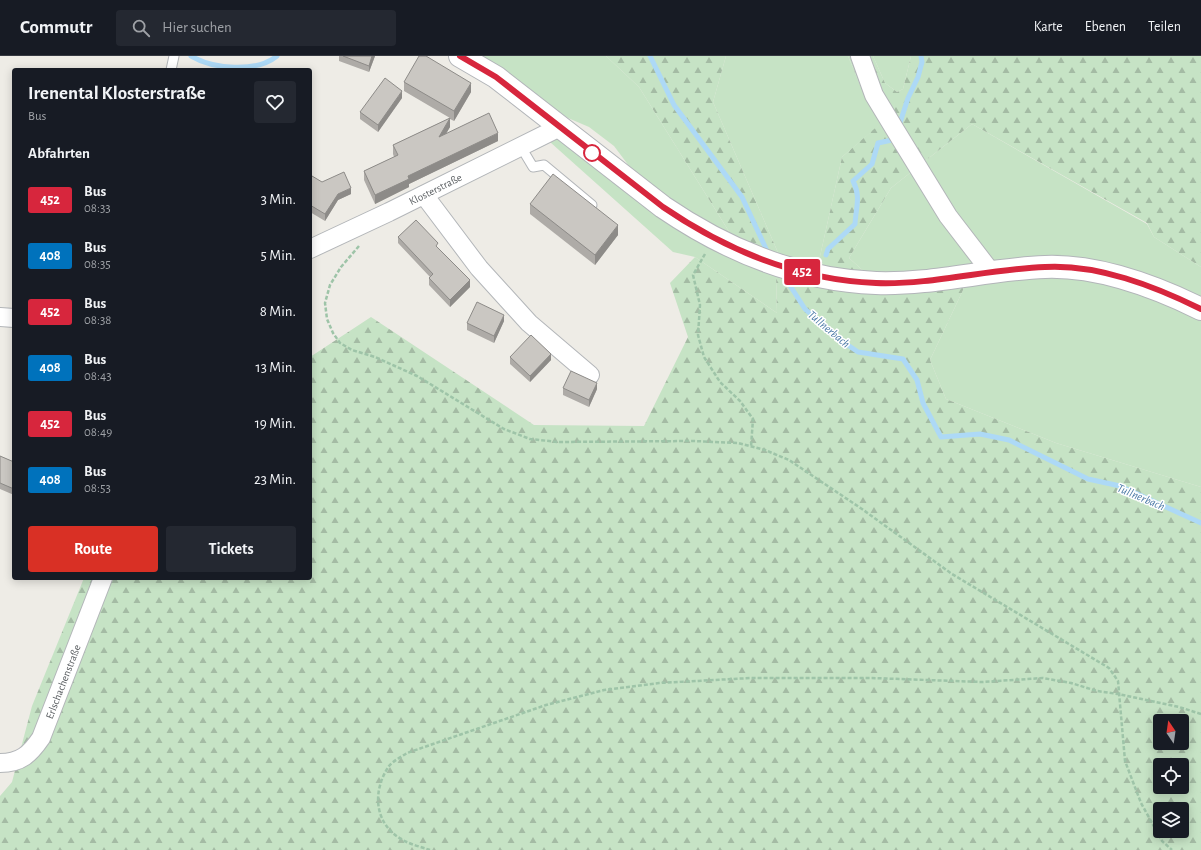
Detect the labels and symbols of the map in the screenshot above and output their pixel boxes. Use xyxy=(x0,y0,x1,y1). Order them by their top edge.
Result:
unlabelled marker xyxy=(583,144,601,162)
street label: Klosterstraße xyxy=(407,171,464,207)
line badge: 452 xyxy=(779,259,825,285)
water label: Tullnerbach xyxy=(806,308,852,350)
water label: Tullnerbach xyxy=(1115,482,1167,512)
street label: Erlschachenstraße xyxy=(43,643,82,720)
north arrow xyxy=(1153,714,1189,750)

